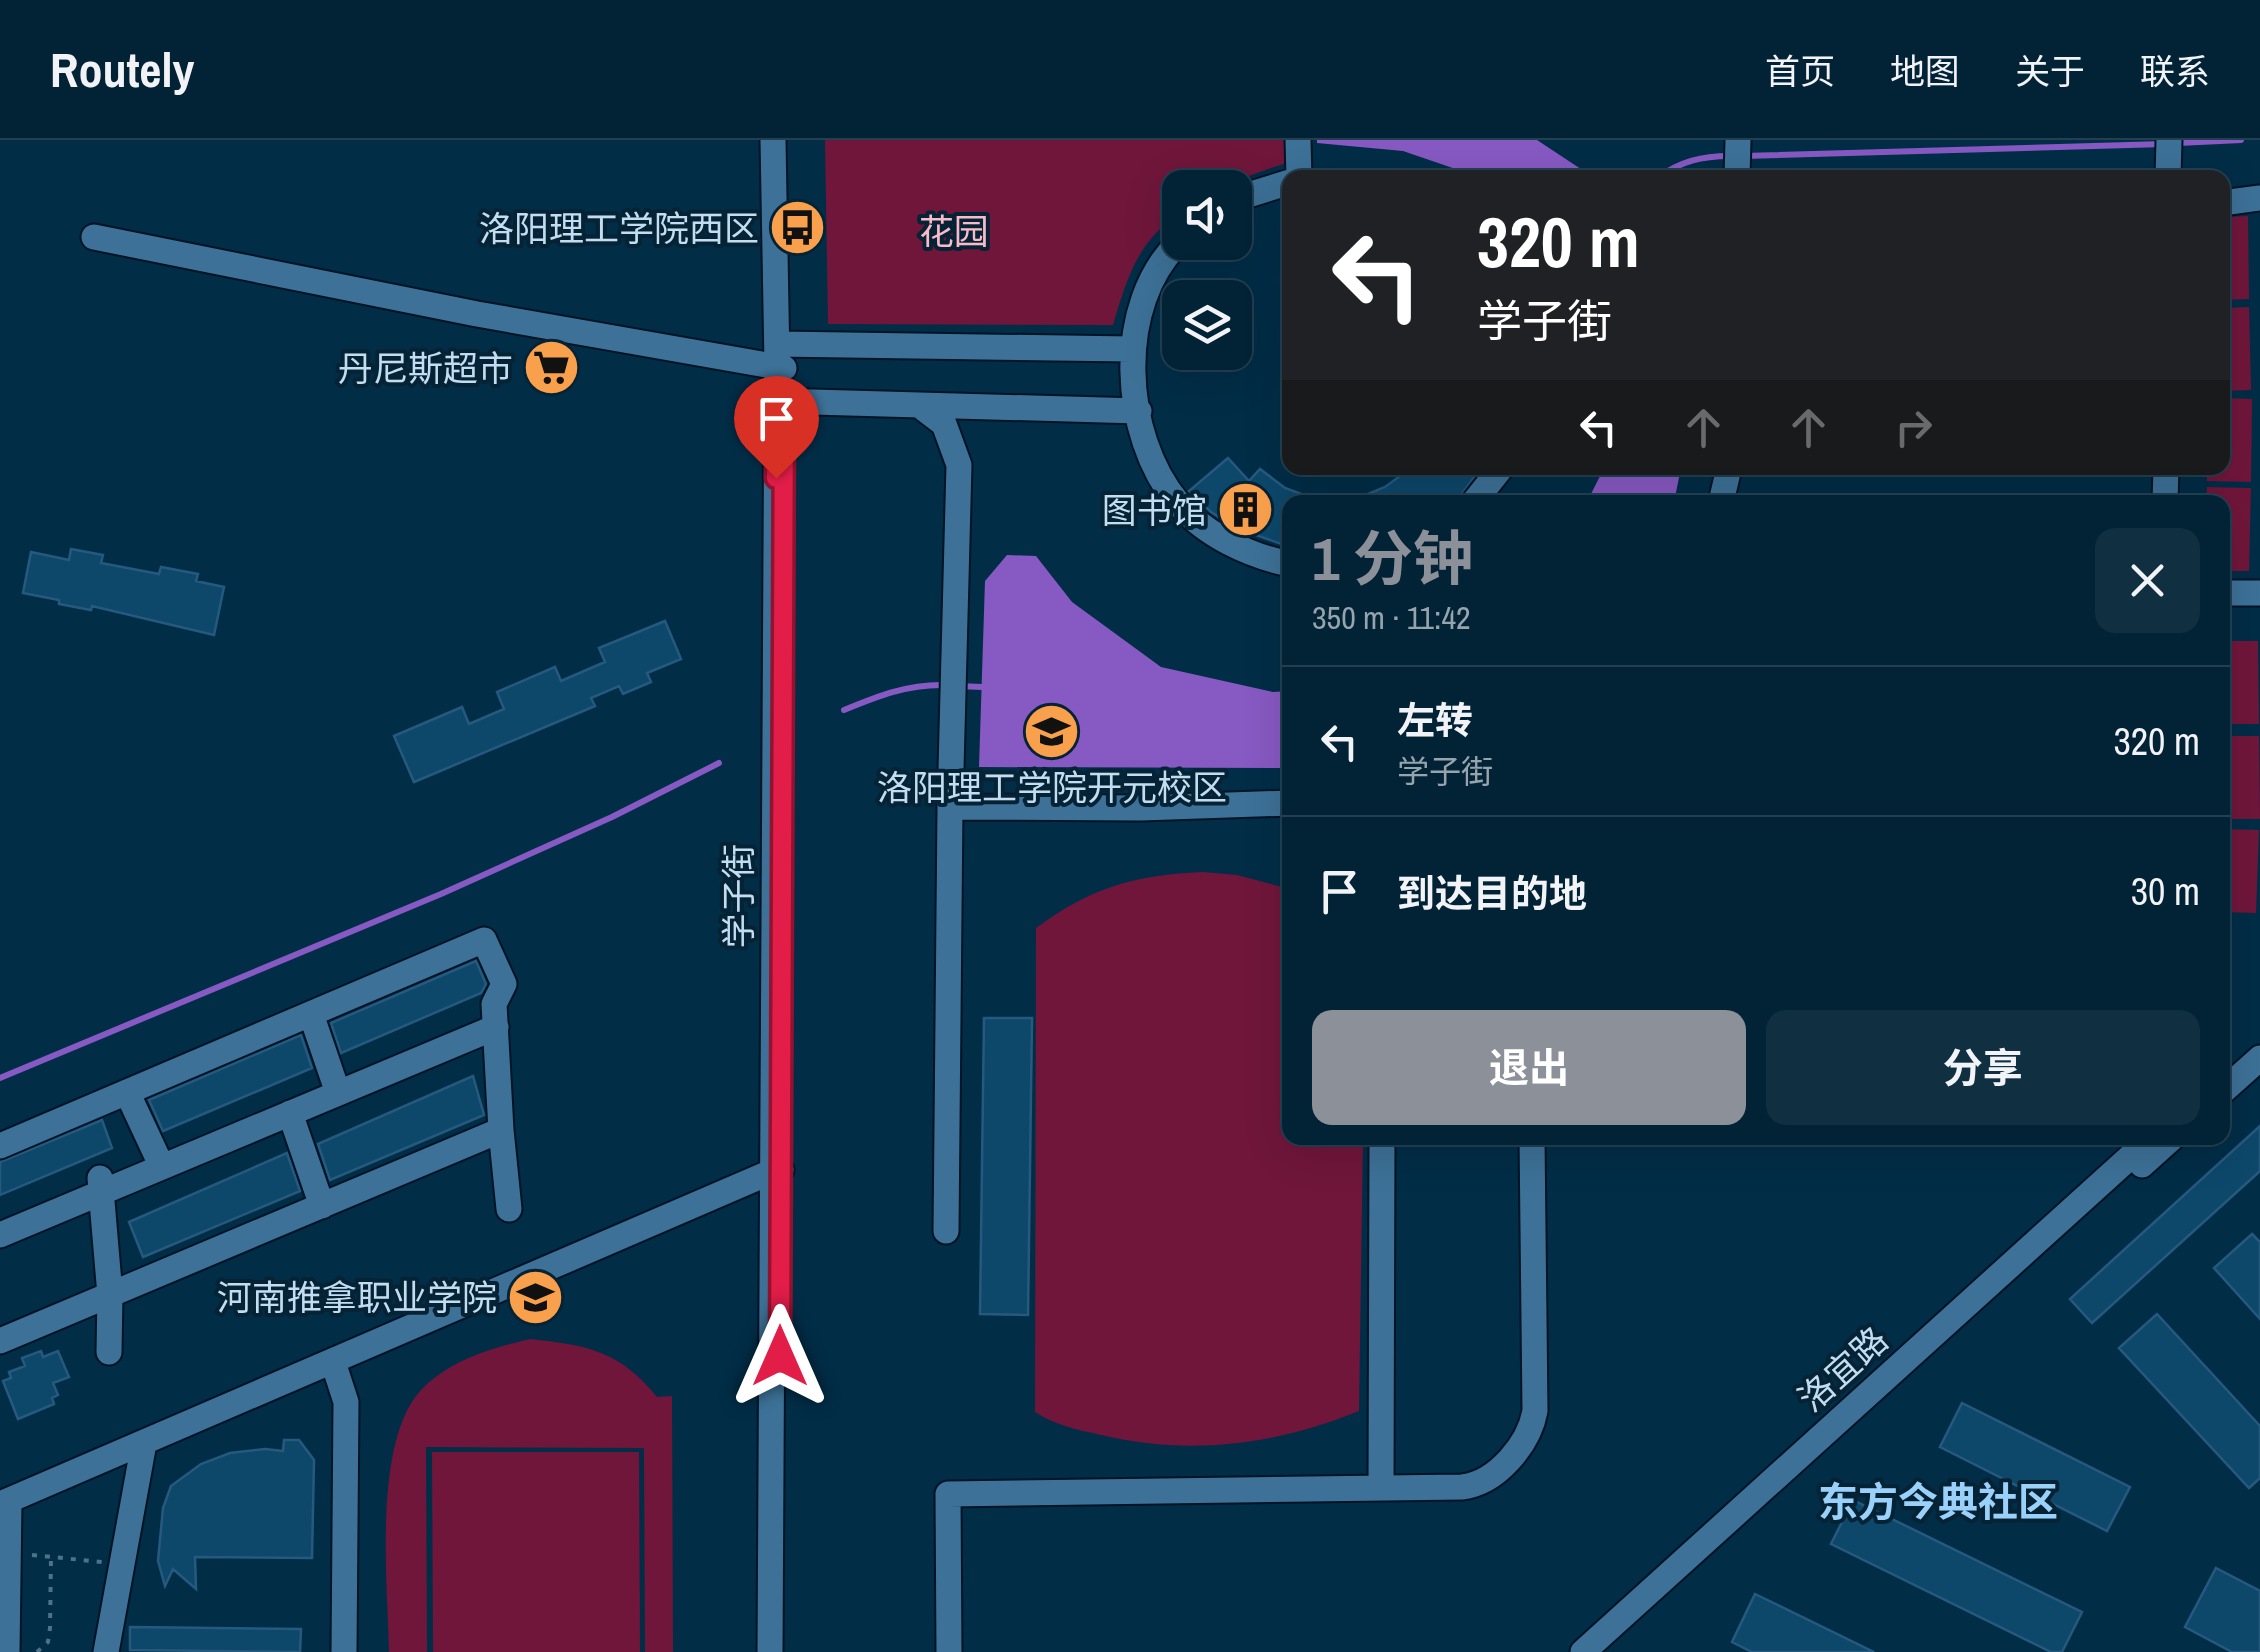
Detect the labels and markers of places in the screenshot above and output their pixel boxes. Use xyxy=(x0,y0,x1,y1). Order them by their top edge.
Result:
bus stop icon: 洛阳理工学院西区 xyxy=(768,198,828,258)
place label: 洛阳理工学院西区 xyxy=(479,205,759,252)
supermarket icon: 丹尼斯超市 xyxy=(522,338,582,398)
place label: 丹尼斯超市 xyxy=(338,345,513,392)
pin xyxy=(734,376,819,479)
building icon: 图书馆 xyxy=(1216,480,1276,540)
place label: 图书馆 xyxy=(1102,487,1207,534)
school or university icon: 洛阳理工学院开元校区 xyxy=(1022,701,1082,761)
place label: 洛阳理工学院开元校区 xyxy=(877,764,1227,811)
school or university icon: 河南推拿职业学院 xyxy=(506,1267,566,1327)
place label: 河南推拿职业学院 xyxy=(217,1274,497,1321)

